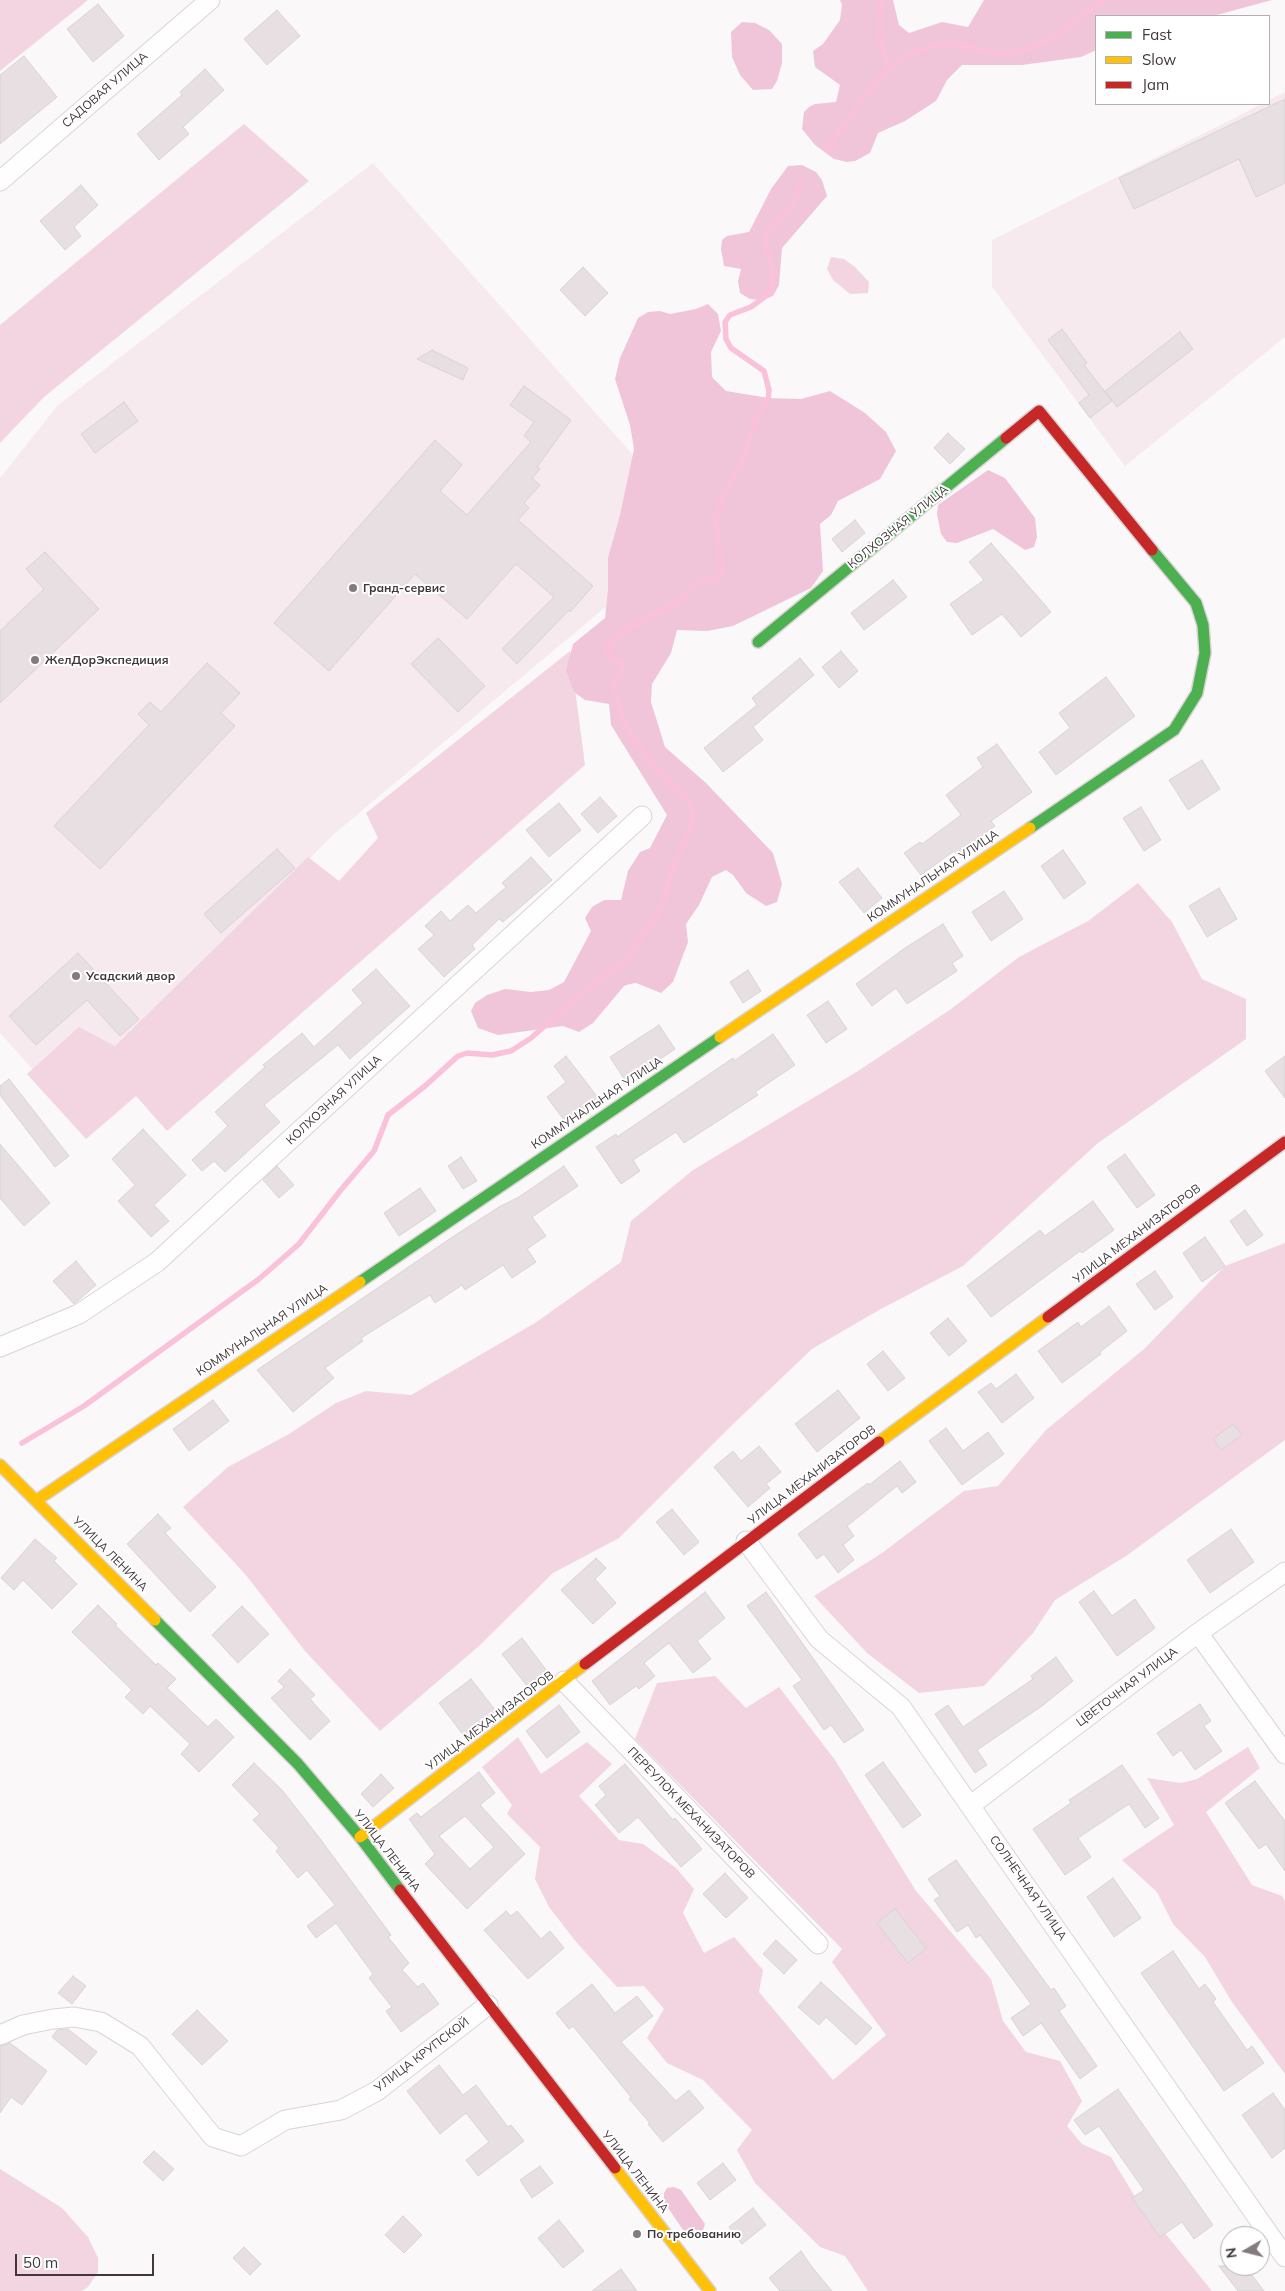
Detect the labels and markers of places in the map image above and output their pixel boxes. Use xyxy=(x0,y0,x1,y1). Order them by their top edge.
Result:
place label: Гранд-сервис xyxy=(363,581,445,595)
marker: Гранд-сервис xyxy=(347,582,359,594)
place label: ЖелДорЭкспедиция xyxy=(45,653,169,667)
marker: ЖелДорЭкспедиция xyxy=(29,654,41,666)
place label: Усадский двор xyxy=(86,969,175,983)
marker: Усадский двор xyxy=(70,970,82,982)
place label: По требованию xyxy=(647,2227,741,2241)
marker: По требованию xyxy=(631,2228,643,2240)

